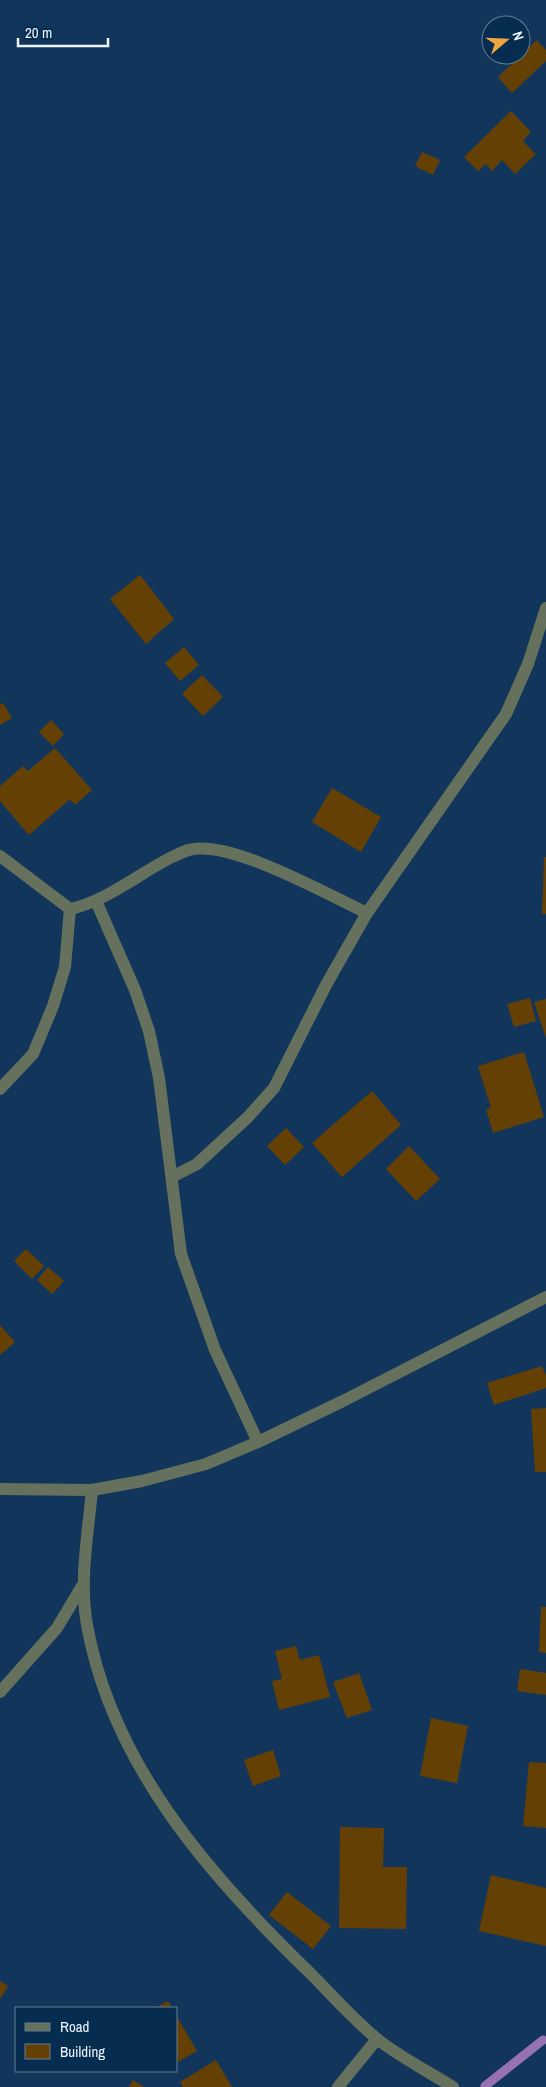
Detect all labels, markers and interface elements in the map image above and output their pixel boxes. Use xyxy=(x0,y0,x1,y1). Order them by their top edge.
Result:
scale bar xyxy=(18,15,108,47)
north arrow xyxy=(481,15,531,65)
text: 20 m xyxy=(25,22,52,43)
text: N xyxy=(508,29,528,43)
legend xyxy=(15,2007,178,2072)
text: Road xyxy=(60,2016,89,2037)
text: Building xyxy=(60,2041,105,2062)

